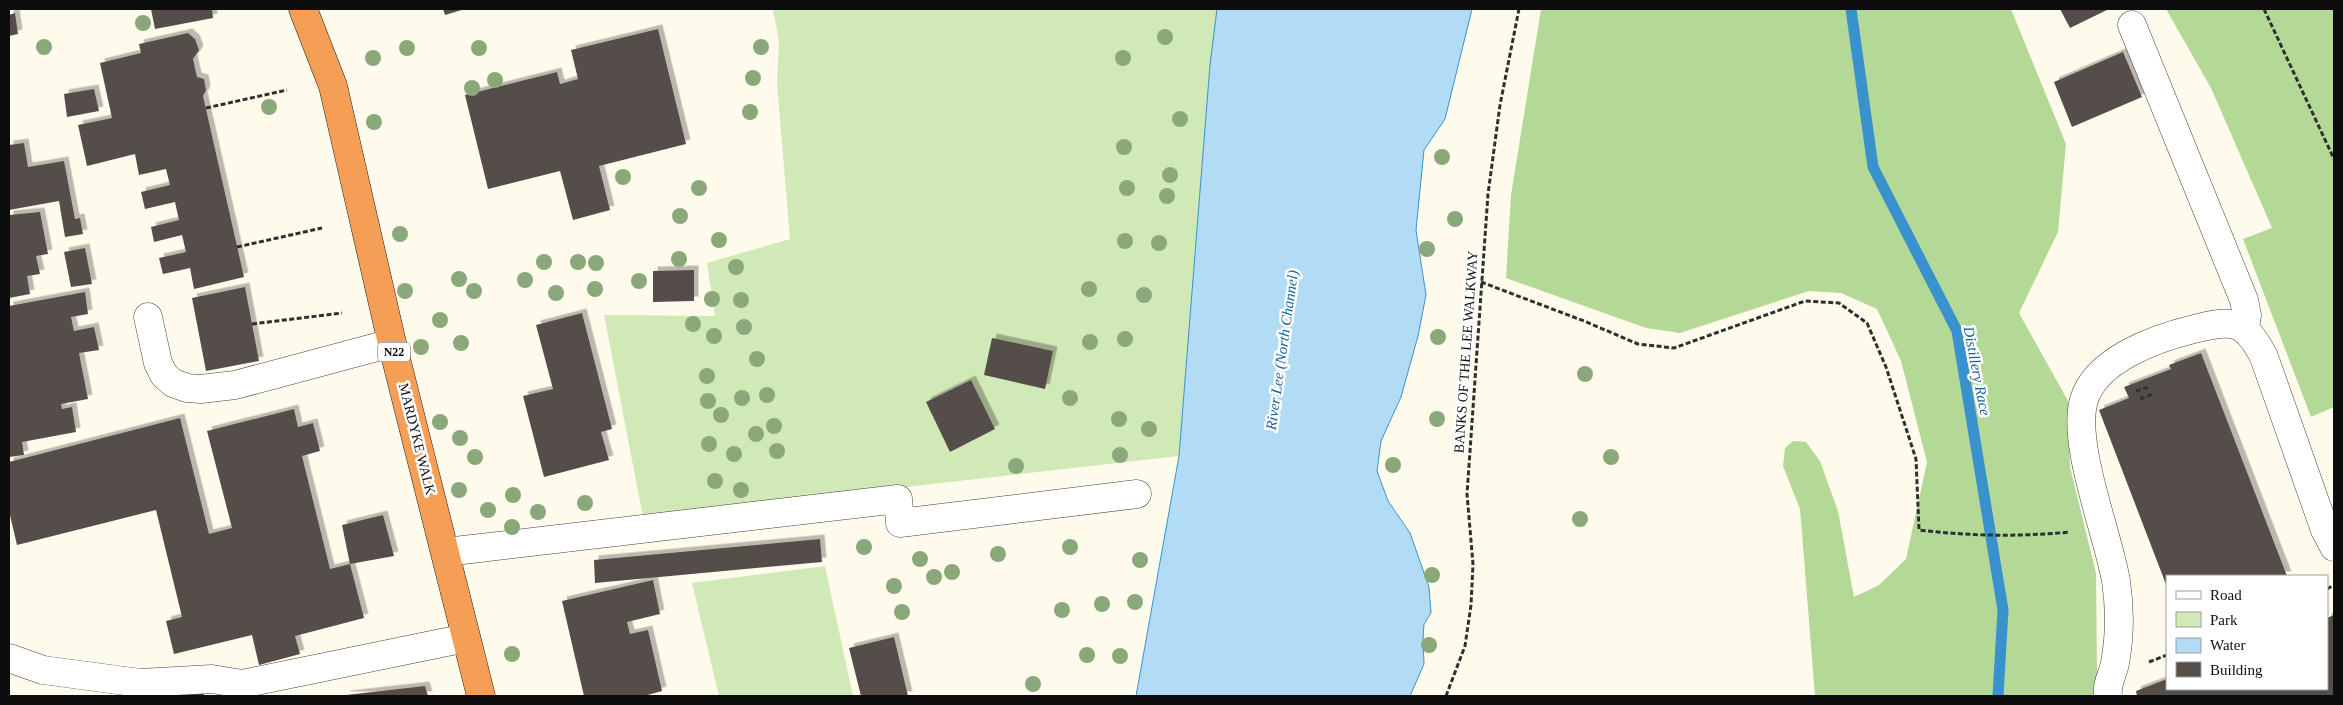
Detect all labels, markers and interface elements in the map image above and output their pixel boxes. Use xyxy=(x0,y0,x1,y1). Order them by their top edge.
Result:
street label: BANKS OF THE LEE WALKWAY xyxy=(1451,250,1481,454)
water label: River Lee (North Channel) xyxy=(1263,269,1302,432)
water label: Distillery Race xyxy=(1960,324,1994,417)
road number: N22 xyxy=(378,342,410,362)
street label: MARDYKE WALK xyxy=(396,382,438,496)
legend xyxy=(2166,575,2328,690)
text: Road xyxy=(2210,587,2242,603)
text: Park xyxy=(2210,612,2238,628)
text: Water xyxy=(2210,637,2245,653)
text: Building xyxy=(2210,662,2263,678)

